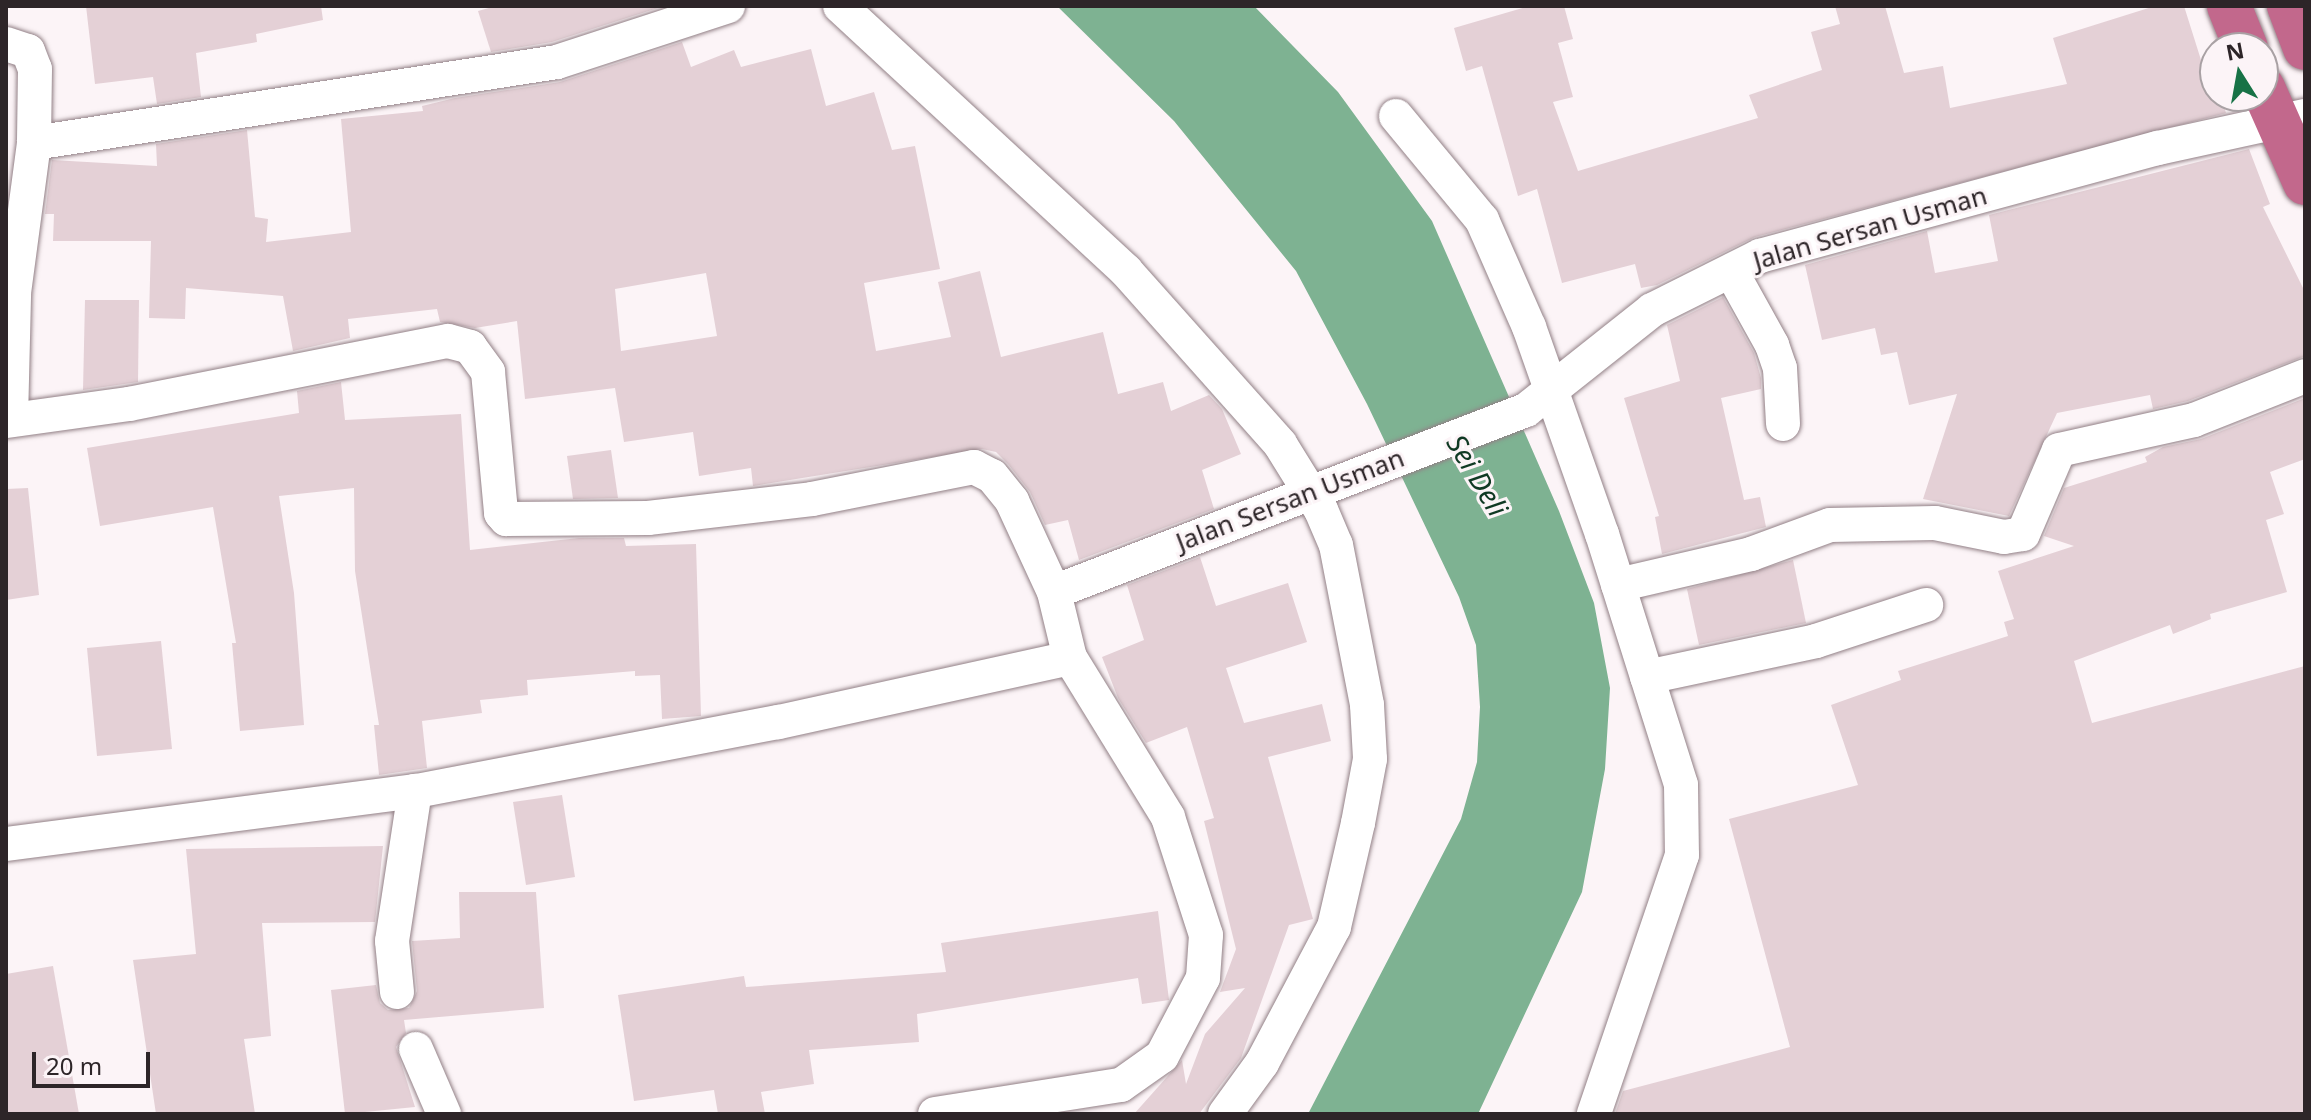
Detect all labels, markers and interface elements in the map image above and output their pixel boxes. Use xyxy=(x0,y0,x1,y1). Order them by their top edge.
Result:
north arrow xyxy=(2199,32,2279,112)
text: N xyxy=(2223,34,2246,67)
street label: Jalan Sersan Usman xyxy=(1749,180,1991,276)
water label: Sei Deli xyxy=(1440,428,1516,522)
street label: Jalan Sersan Usman xyxy=(1172,442,1408,558)
scale bar xyxy=(36,1036,154,1086)
text: 20 m xyxy=(46,1049,102,1082)

